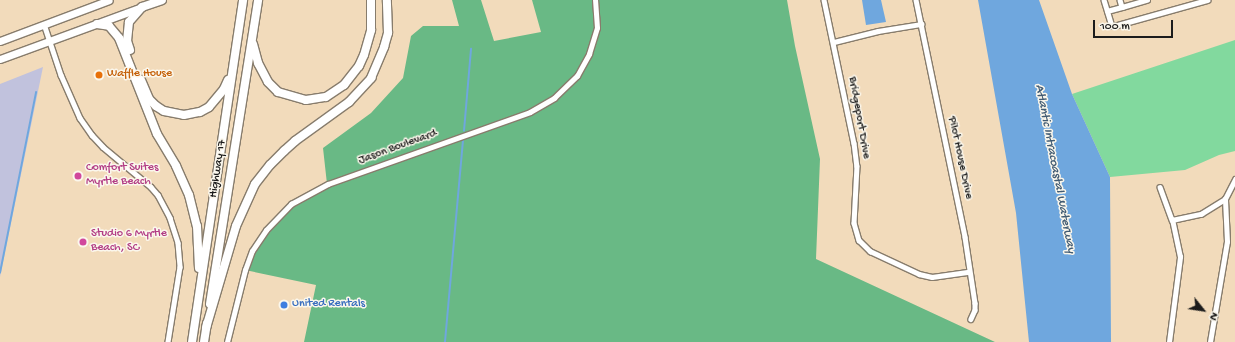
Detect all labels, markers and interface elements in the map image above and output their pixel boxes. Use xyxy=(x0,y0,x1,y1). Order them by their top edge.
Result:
scale bar xyxy=(1095,12,1175,38)
text: 100 m xyxy=(1100,20,1130,34)
place label: Waffle House xyxy=(107,68,172,82)
marker: Waffle House xyxy=(94,70,104,80)
street label: Bridgeport Drive xyxy=(844,76,872,160)
water label: Atlantic Intracoastal Waterway xyxy=(1030,83,1078,255)
street label: Pilot House Drive xyxy=(943,115,975,201)
street label: Jason Boulevard xyxy=(357,127,439,169)
street label: Highway 17 xyxy=(207,139,231,199)
place label: Comfort Suites Myrtle Beach xyxy=(86,162,158,190)
marker: Comfort Suites Myrtle Beach xyxy=(73,171,83,181)
place label: Studio 6 Myrtle Beach, SC xyxy=(91,228,167,256)
marker: Studio 6 Myrtle Beach, SC xyxy=(78,237,88,247)
north arrow xyxy=(1183,290,1223,330)
place label: United Rentals xyxy=(292,298,365,312)
marker: United Rentals xyxy=(279,300,289,310)
text: N xyxy=(1206,310,1220,322)

